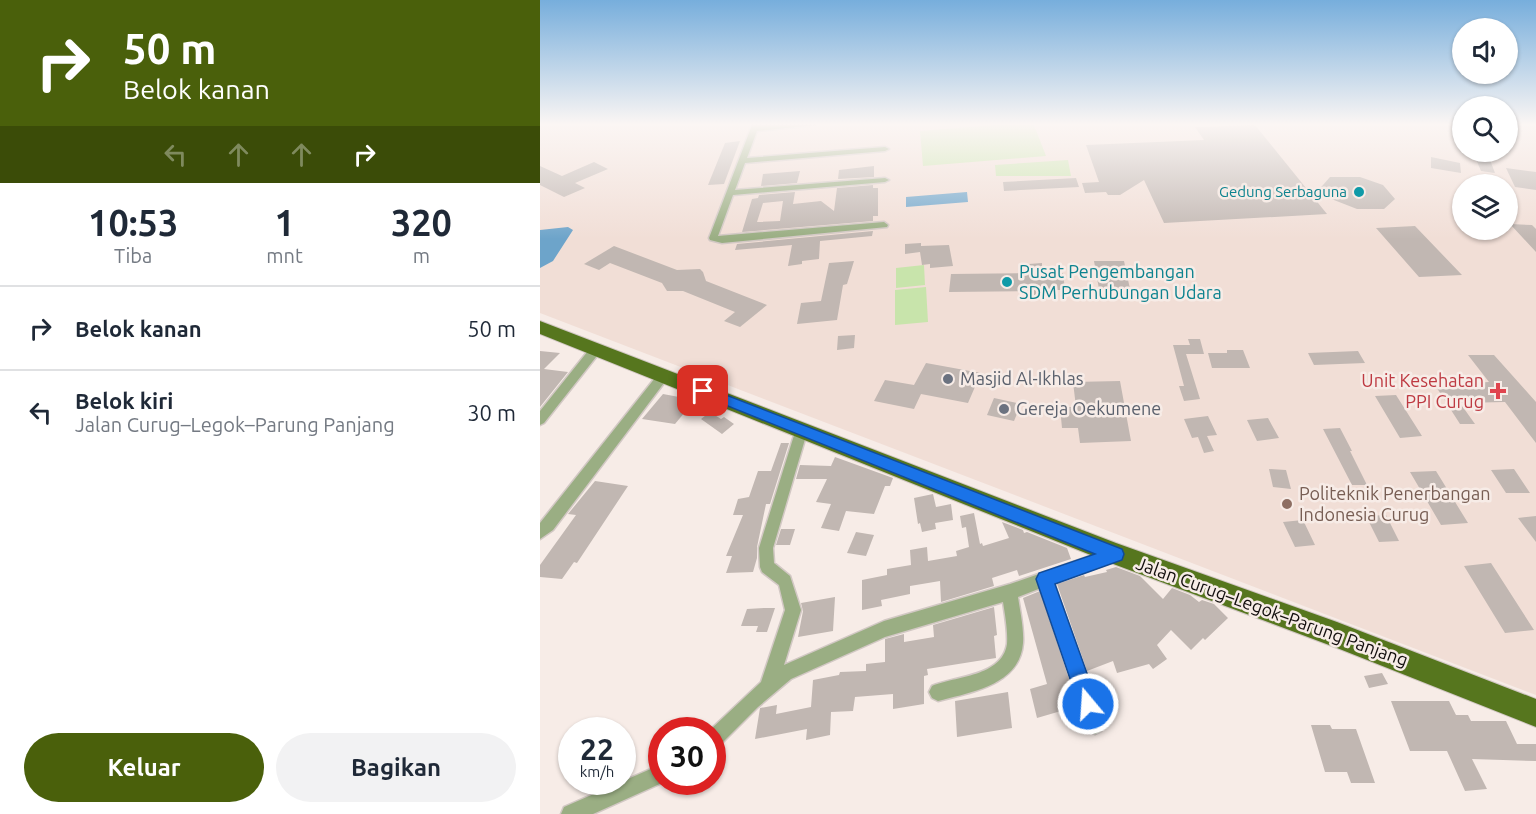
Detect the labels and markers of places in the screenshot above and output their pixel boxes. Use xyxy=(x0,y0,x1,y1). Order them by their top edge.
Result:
place label: Gedung Serbaguna xyxy=(1219,183,1347,200)
marker: Gedung Serbaguna xyxy=(1352,185,1366,199)
place label: Pusat Pengembangan SDM Perhubungan Udara xyxy=(1019,261,1222,302)
marker: Pusat Pengembangan SDM Perhubungan Udara xyxy=(1000,275,1014,289)
pin xyxy=(677,365,728,416)
place label: Masjid Al-Ikhlas xyxy=(960,368,1084,388)
place label: Unit Kesehatan PPI Curug xyxy=(1361,370,1484,411)
marker: Masjid Al-Ikhlas xyxy=(941,372,955,386)
marker: Unit Kesehatan PPI Curug xyxy=(1489,382,1507,400)
place label: Gereja Oekumene xyxy=(1016,398,1161,418)
marker: Gereja Oekumene xyxy=(997,402,1011,416)
place label: Politeknik Penerbangan Indonesia Curug xyxy=(1299,483,1490,524)
marker: Politeknik Penerbangan Indonesia Curug xyxy=(1280,497,1294,511)

